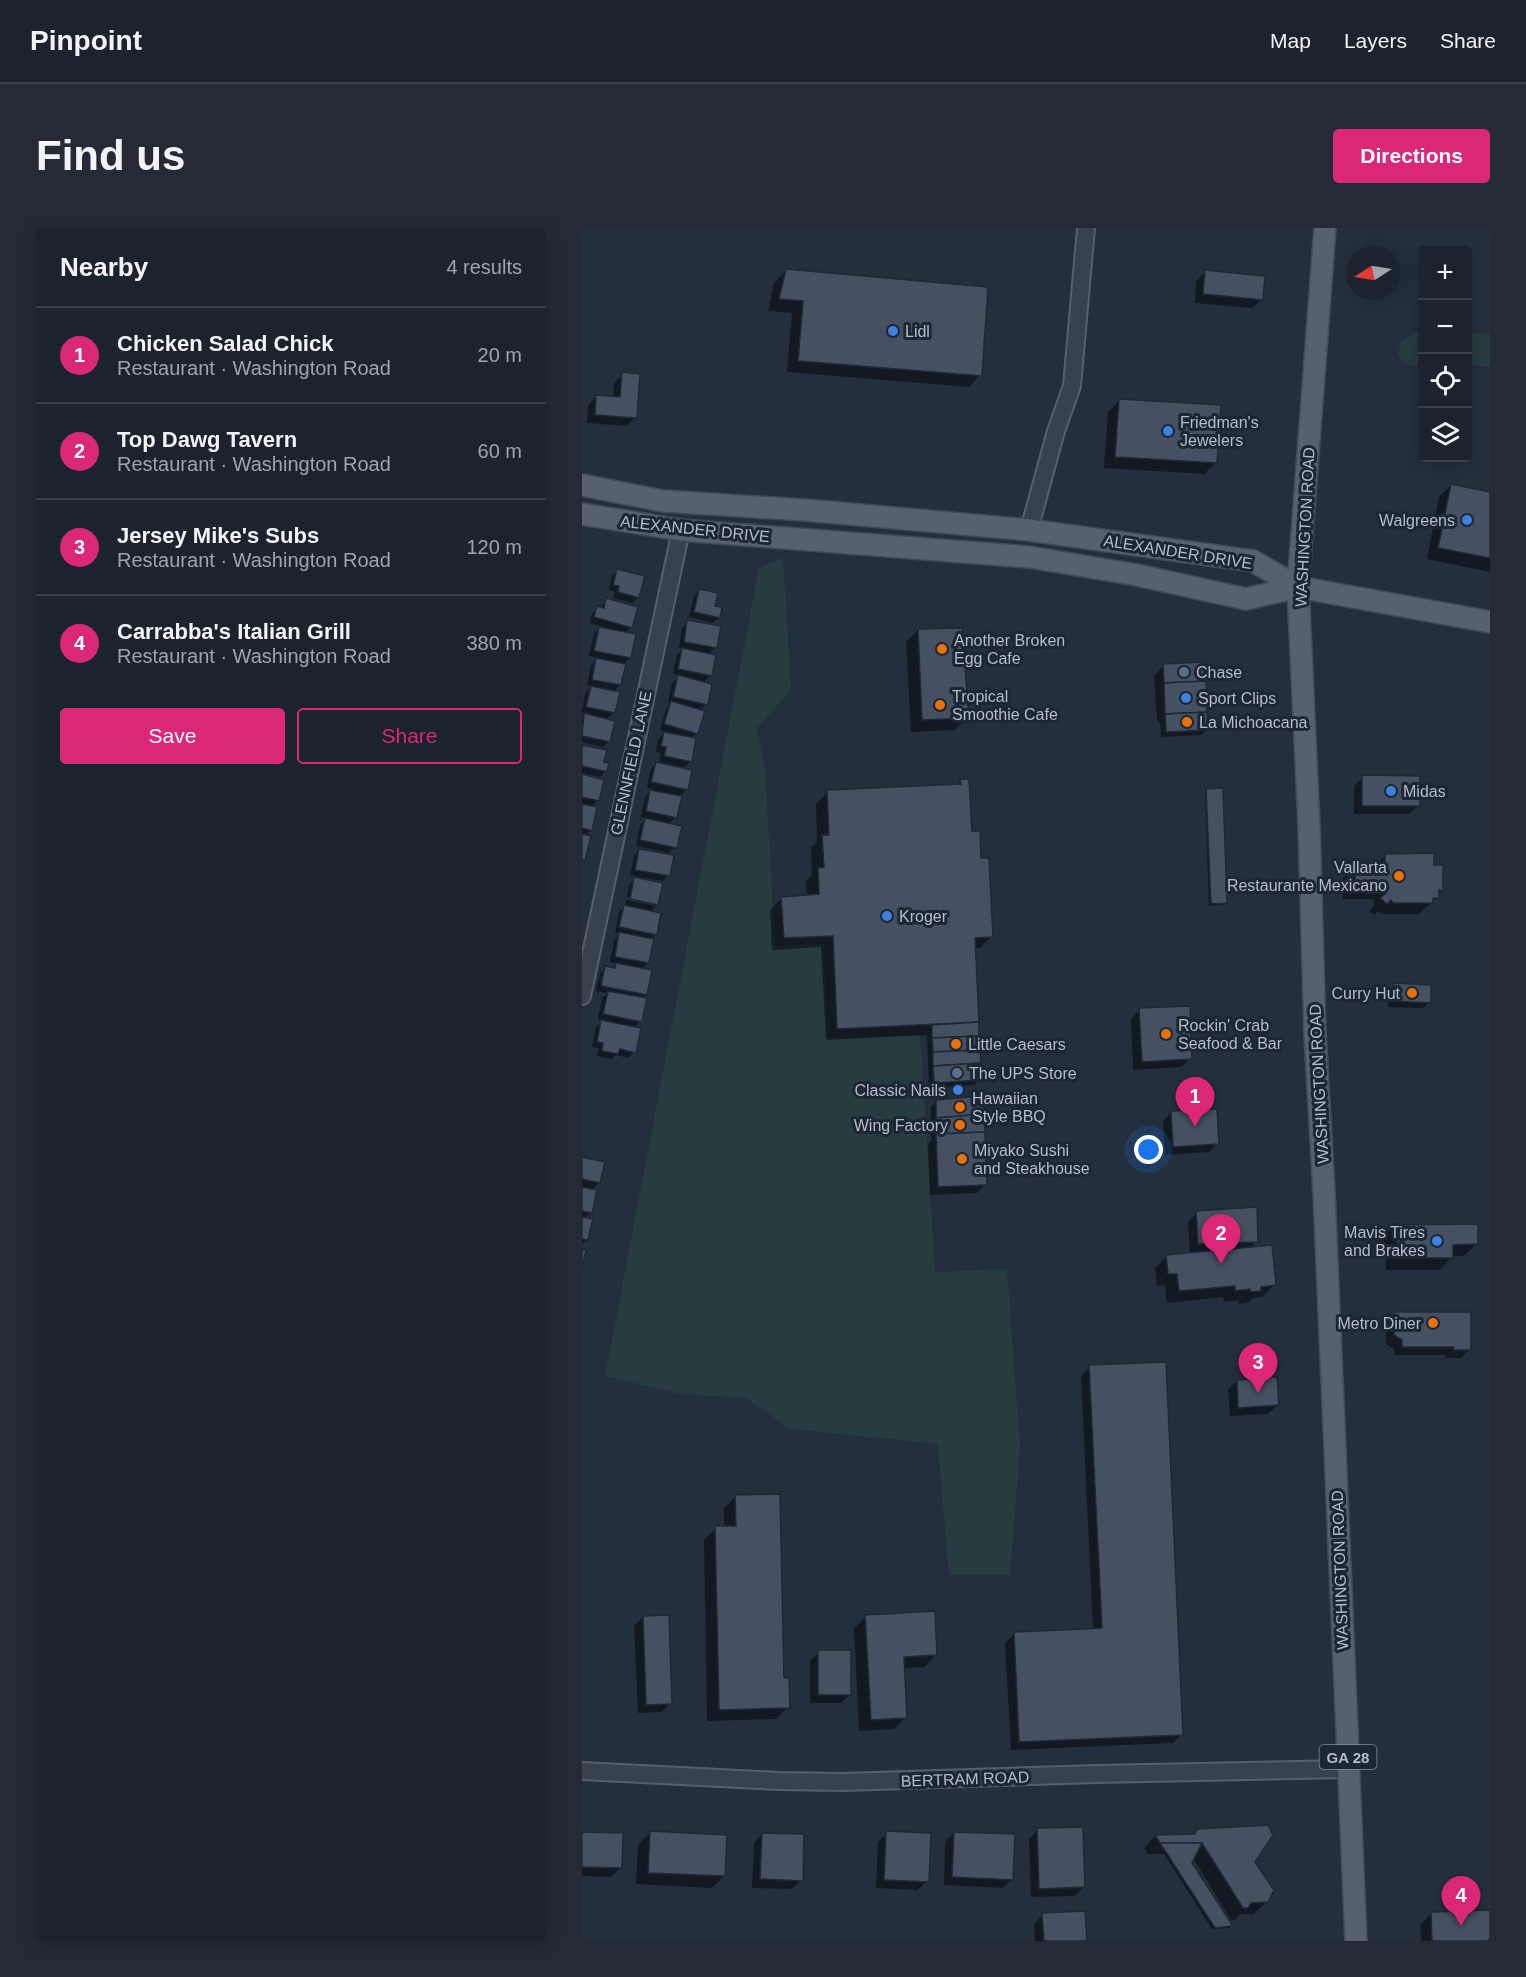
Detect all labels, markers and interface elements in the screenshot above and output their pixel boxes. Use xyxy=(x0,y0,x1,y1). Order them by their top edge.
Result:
text: Pinpoint xyxy=(30,25,142,56)
text: Map xyxy=(1270,29,1311,52)
text: Layers xyxy=(1344,29,1407,52)
text: Share xyxy=(1440,29,1496,52)
button: Directions xyxy=(1333,129,1490,183)
text: Find us xyxy=(36,132,185,179)
north arrow xyxy=(1346,246,1400,300)
map controls xyxy=(1418,246,1472,462)
button: + xyxy=(1418,246,1472,300)
text: Nearby xyxy=(60,252,148,282)
text: 4 results xyxy=(446,256,522,278)
button: − xyxy=(1418,300,1472,354)
place label: Lidl xyxy=(905,323,930,340)
marker: Lidl xyxy=(886,324,900,338)
text: Chicken Salad Chick xyxy=(117,331,333,356)
text: 1 xyxy=(74,344,85,366)
text: 20 m xyxy=(478,344,522,366)
button: locate xyxy=(1418,354,1472,408)
text: Restaurant · Washington Road xyxy=(117,357,391,379)
button: layers xyxy=(1418,408,1472,462)
place label: Friedman's Jewelers xyxy=(1180,414,1259,449)
marker: Friedman's Jewelers xyxy=(1161,424,1175,438)
text: Top Dawg Tavern xyxy=(117,427,297,452)
text: 2 xyxy=(74,440,85,462)
text: 60 m xyxy=(478,440,522,462)
street label: WASHINGTON ROAD xyxy=(1292,447,1318,607)
text: Restaurant · Washington Road xyxy=(117,453,391,475)
place label: Walgreens xyxy=(1379,512,1455,529)
street label: ALEXANDER DRIVE xyxy=(619,513,771,545)
marker: Walgreens xyxy=(1460,513,1474,527)
text: Jersey Mike's Subs xyxy=(117,523,319,548)
street label: ALEXANDER DRIVE xyxy=(1102,532,1254,572)
text: 3 xyxy=(74,536,85,558)
text: 120 m xyxy=(466,536,522,558)
text: Restaurant · Washington Road xyxy=(117,549,391,571)
text: Carrabba's Italian Grill xyxy=(117,619,351,644)
text: 4 xyxy=(74,632,85,654)
text: 380 m xyxy=(466,632,522,654)
place label: Another Broken Egg Cafe xyxy=(954,632,1065,667)
marker: Another Broken Egg Cafe xyxy=(935,642,949,656)
text: Restaurant · Washington Road xyxy=(117,645,391,667)
place label: Chase xyxy=(1196,664,1242,681)
marker: Chase xyxy=(1177,665,1191,679)
place label: Tropical Smoothie Cafe xyxy=(952,688,1058,723)
street label: GLENNFIELD LANE xyxy=(607,689,655,837)
place label: Sport Clips xyxy=(1198,690,1276,707)
marker: Sport Clips xyxy=(1179,691,1193,705)
marker: Tropical Smoothie Cafe xyxy=(933,698,947,712)
button: Save xyxy=(60,708,285,764)
button: Share xyxy=(297,708,522,764)
place label: La Michoacana xyxy=(1199,714,1308,731)
marker: La Michoacana xyxy=(1180,715,1194,729)
place label: Midas xyxy=(1403,783,1446,800)
marker: Midas xyxy=(1384,784,1398,798)
place label: Vallarta Restaurante Mexicano xyxy=(1227,859,1387,894)
marker: Vallarta Restaurante Mexicano xyxy=(1392,869,1406,883)
place label: Kroger xyxy=(899,908,948,925)
marker: Kroger xyxy=(880,909,894,923)
place label: Curry Hut xyxy=(1332,985,1401,1002)
marker: Curry Hut xyxy=(1405,986,1419,1000)
street label: WASHINGTON ROAD xyxy=(1306,1004,1332,1164)
place label: Rockin' Crab Seafood & Bar xyxy=(1178,1017,1283,1052)
marker: Rockin' Crab Seafood & Bar xyxy=(1159,1027,1173,1041)
place label: Little Caesars xyxy=(968,1036,1066,1053)
marker: Little Caesars xyxy=(949,1037,963,1051)
place label: The UPS Store xyxy=(969,1065,1077,1082)
marker: The UPS Store xyxy=(950,1066,964,1080)
pin: 1 xyxy=(1176,1078,1214,1127)
place label: Classic Nails xyxy=(854,1082,946,1099)
marker: Classic Nails xyxy=(951,1083,965,1097)
place label: Hawaiian Style BBQ xyxy=(972,1090,1046,1125)
marker: Hawaiian Style BBQ xyxy=(953,1100,967,1114)
place label: Wing Factory xyxy=(854,1117,948,1134)
marker: Wing Factory xyxy=(953,1118,967,1132)
your location xyxy=(1134,1135,1163,1164)
place label: Miyako Sushi and Steakhouse xyxy=(974,1142,1090,1177)
marker: Miyako Sushi and Steakhouse xyxy=(955,1152,969,1166)
pin: 2 xyxy=(1202,1214,1240,1264)
place label: Mavis Tires and Brakes xyxy=(1344,1224,1425,1259)
marker: Mavis Tires and Brakes xyxy=(1430,1234,1444,1248)
place label: Metro Diner xyxy=(1337,1315,1422,1332)
marker: Metro Diner xyxy=(1426,1316,1440,1330)
pin: 3 xyxy=(1238,1344,1278,1393)
street label: WASHINGTON ROAD xyxy=(1329,1490,1351,1650)
road number: GA 28 xyxy=(1320,1745,1377,1769)
street label: BERTRAM ROAD xyxy=(900,1768,1030,1790)
pin: 4 xyxy=(1442,1876,1480,1926)

